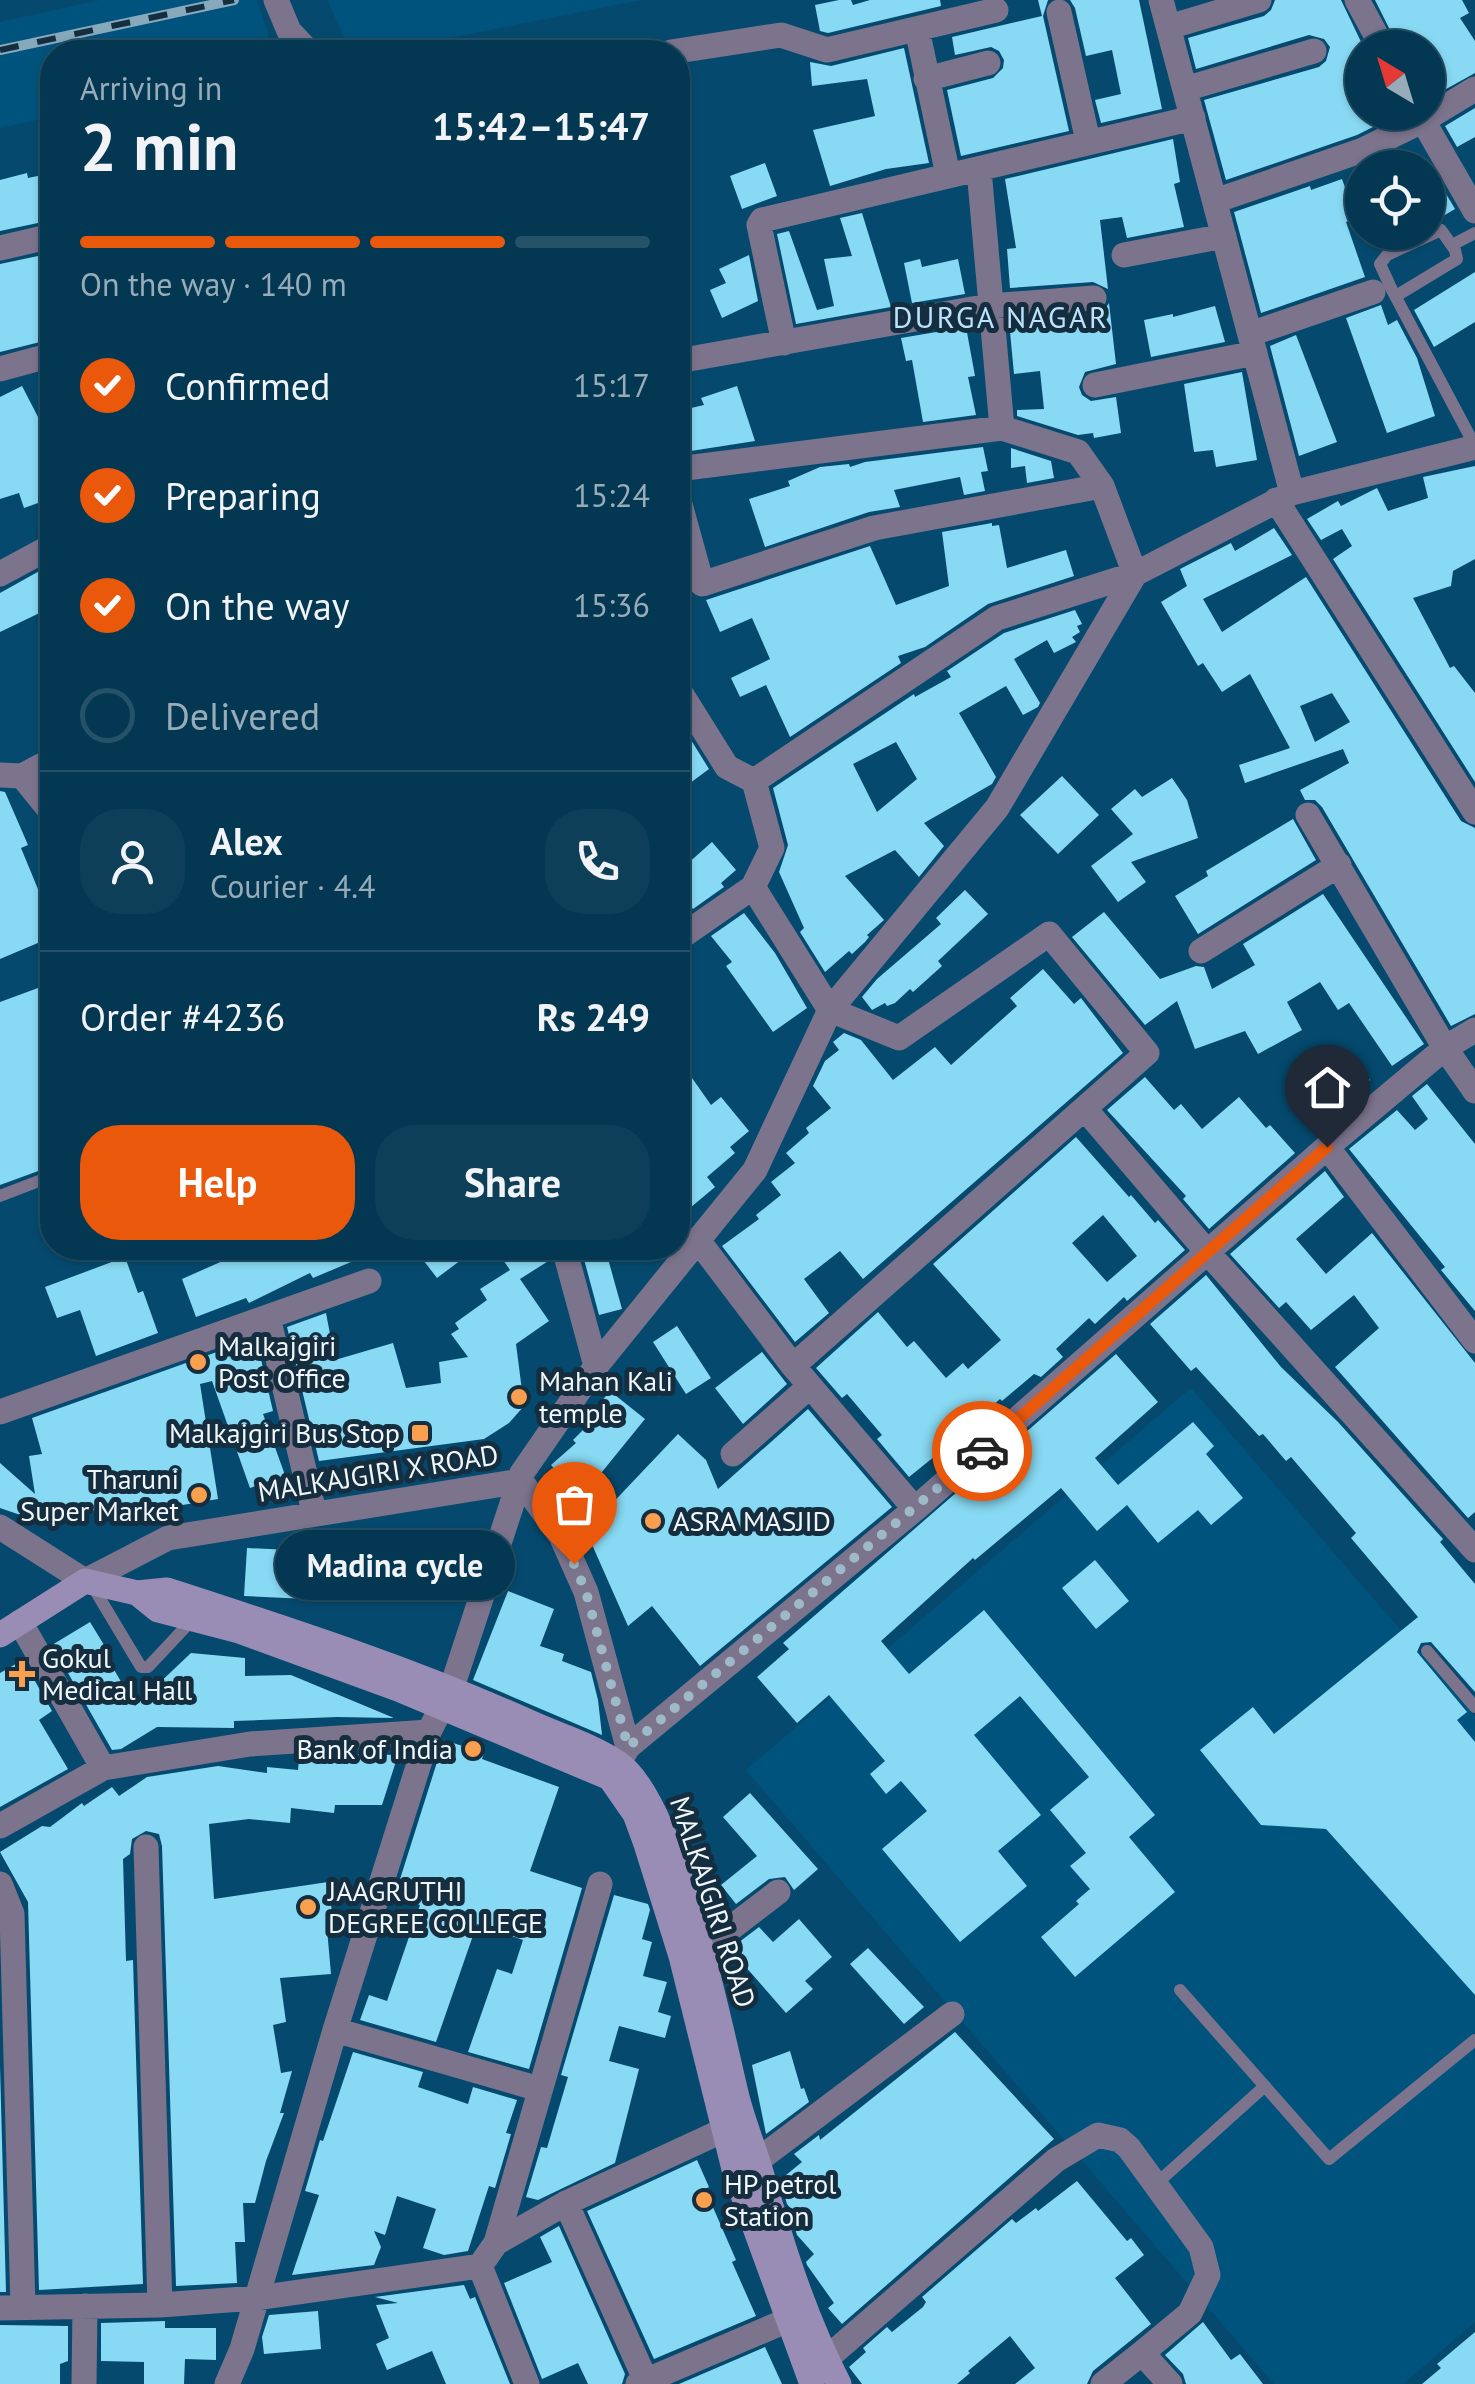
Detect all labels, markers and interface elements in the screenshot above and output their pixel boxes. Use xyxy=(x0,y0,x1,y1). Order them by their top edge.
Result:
north arrow xyxy=(1345,30,1445,130)
map controls xyxy=(1345,30,1445,250)
text: Arriving in xyxy=(80,67,222,109)
text: 15:42–15:47 xyxy=(432,101,650,150)
text: 2 min xyxy=(80,104,239,188)
button: locate xyxy=(1345,150,1445,250)
text: On the way · 140 m xyxy=(80,263,347,305)
district label: DURGA NAGAR xyxy=(893,297,1109,336)
icon: check xyxy=(80,358,135,413)
text: Confirmed xyxy=(165,361,331,410)
text: 15:17 xyxy=(573,364,650,406)
icon: check xyxy=(80,468,135,523)
text: Preparing xyxy=(165,471,321,520)
text: 15:24 xyxy=(573,474,650,516)
icon: check xyxy=(80,578,135,633)
text: On the way xyxy=(165,581,350,630)
text: 15:36 xyxy=(573,584,650,626)
text: Delivered xyxy=(165,691,320,740)
button: person xyxy=(80,809,185,914)
button: phone xyxy=(545,809,650,914)
text: Alex xyxy=(210,816,283,865)
text: Courier · 4.4 xyxy=(210,865,376,907)
text: Order #4236 xyxy=(80,992,285,1041)
text: Rs 249 xyxy=(537,992,650,1041)
pin xyxy=(1285,1045,1370,1148)
icon: home xyxy=(1300,1060,1355,1115)
button: Help xyxy=(80,1125,355,1240)
button: Share xyxy=(375,1125,650,1240)
place label: Malkajgiri Post Office xyxy=(218,1327,346,1396)
marker: Malkajgiri Post Office xyxy=(187,1351,209,1373)
place label: Mahan Kali temple xyxy=(539,1362,673,1431)
marker: Mahan Kali temple xyxy=(508,1386,530,1408)
courier xyxy=(932,1401,1032,1501)
place label: Malkajgiri Bus Stop xyxy=(169,1414,400,1451)
marker: Malkajgiri Bus Stop xyxy=(409,1422,431,1444)
icon: car xyxy=(955,1424,1010,1479)
street label: MALKAJGIRI X ROAD xyxy=(255,1435,501,1510)
place label: Tharuni Super Market xyxy=(20,1460,179,1529)
pin xyxy=(532,1462,617,1565)
icon: bag xyxy=(547,1477,602,1532)
marker: Tharuni Super Market xyxy=(188,1484,210,1506)
place label: ASRA MASJID xyxy=(673,1502,831,1539)
marker: ASRA MASJID xyxy=(642,1510,664,1532)
callout: Madina cycle xyxy=(274,1529,514,1599)
text: Madina cycle xyxy=(307,1544,483,1586)
place label: Gokul Medical Hall xyxy=(42,1639,192,1708)
marker: Gokul Medical Hall xyxy=(11,1663,33,1685)
place label: Bank of India xyxy=(296,1730,453,1767)
marker: Bank of India xyxy=(462,1738,484,1760)
street label: MALKAJGIRI ROAD xyxy=(662,1792,765,2012)
place label: JAAGRUTHI DEGREE COLLEGE xyxy=(327,1872,543,1941)
marker: JAAGRUTHI DEGREE COLLEGE xyxy=(297,1896,319,1918)
place label: HP petrol Station xyxy=(724,2165,836,2234)
marker: HP petrol Station xyxy=(693,2189,715,2211)

